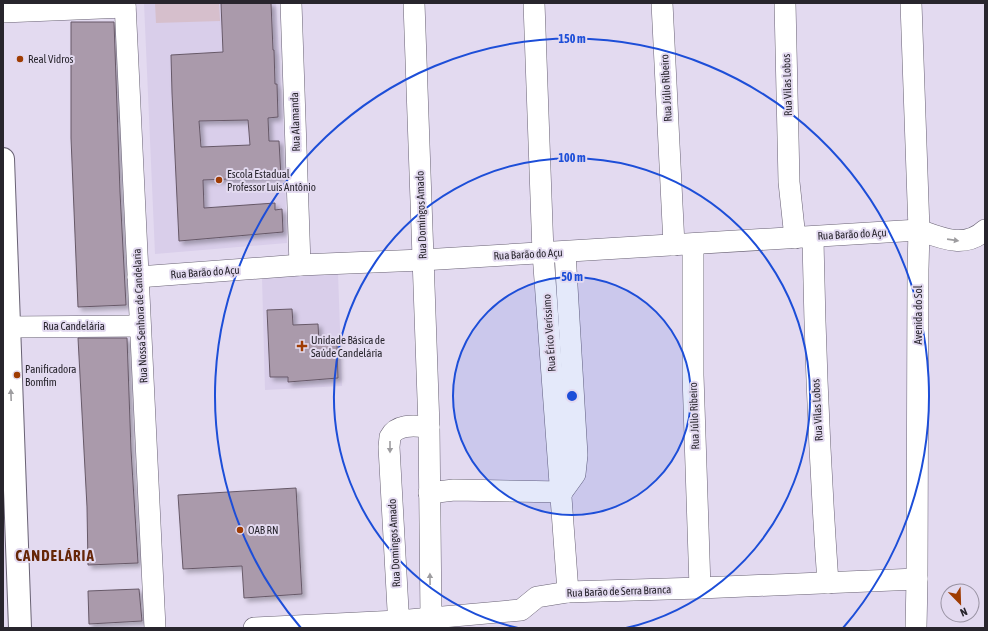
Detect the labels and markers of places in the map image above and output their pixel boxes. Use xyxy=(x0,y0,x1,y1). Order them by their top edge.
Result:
place label: Real Vidros xyxy=(28,53,74,65)
marker: Real Vidros xyxy=(15,54,25,64)
place label: Escola Estadual Professor Luís Antônio xyxy=(227,168,316,193)
marker: Escola Estadual Professor Luís Antônio xyxy=(214,175,224,185)
place label: Unidade Básica de Saúde Candelária xyxy=(311,334,385,359)
marker: Unidade Básica de Saúde Candelária xyxy=(296,340,308,352)
place label: Panificadora Bomfim xyxy=(25,363,76,388)
marker: Panificadora Bomfim xyxy=(12,370,22,380)
centre of rings xyxy=(565,389,579,403)
place label: OAB RN xyxy=(248,524,279,536)
marker: OAB RN xyxy=(235,525,245,535)

